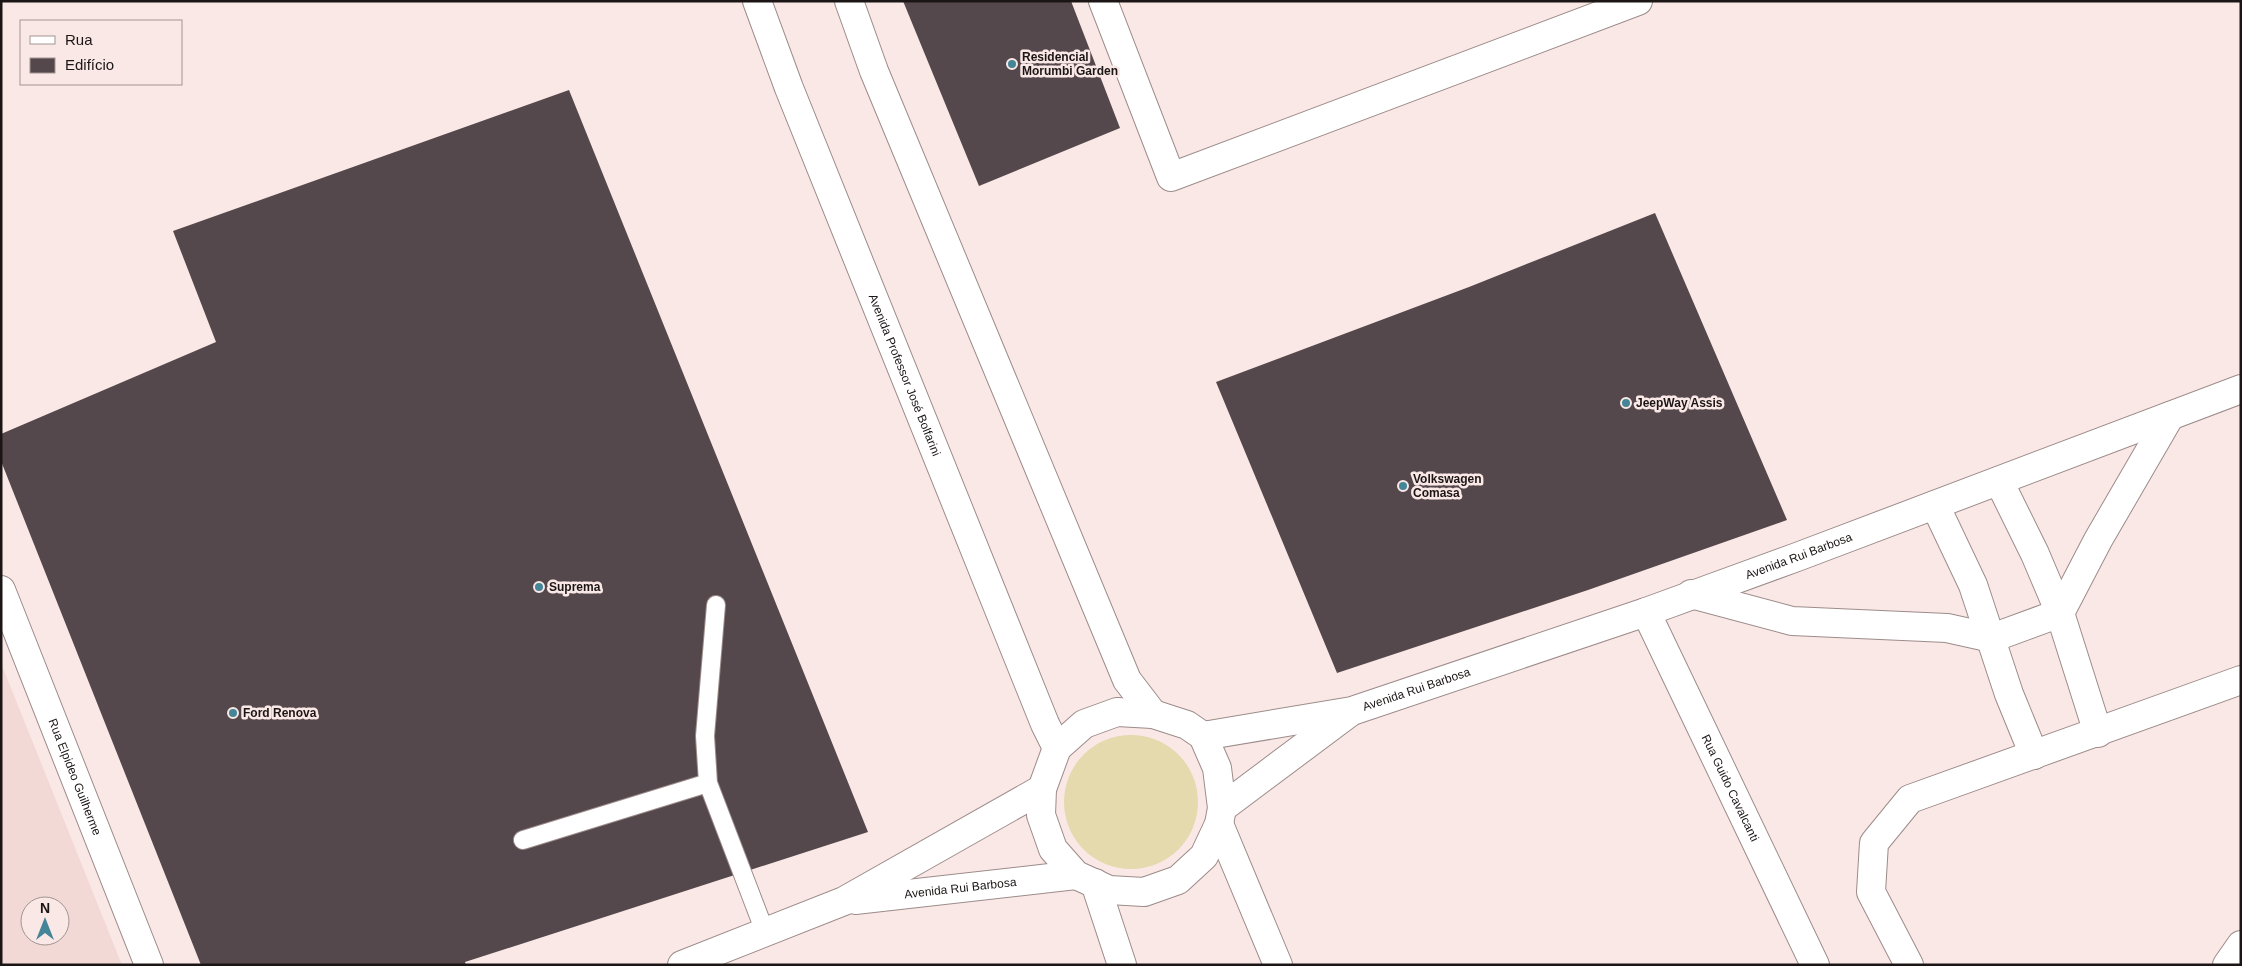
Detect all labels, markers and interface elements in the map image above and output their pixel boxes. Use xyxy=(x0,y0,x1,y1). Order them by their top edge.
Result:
legend xyxy=(20,20,182,85)
text: Rua xyxy=(65,31,93,48)
place label: Residencial Morumbi Garden xyxy=(1022,50,1118,78)
text: Edifício xyxy=(65,56,114,73)
marker: Residencial Morumbi Garden xyxy=(1006,58,1018,70)
street label: Avenida Professor José Bolfarini xyxy=(866,292,943,458)
place label: JeepWay Assis xyxy=(1636,396,1723,410)
marker: JeepWay Assis xyxy=(1620,397,1632,409)
place label: Volkswagen Comasa xyxy=(1413,472,1481,500)
marker: Volkswagen Comasa xyxy=(1397,480,1409,492)
street label: Avenida Rui Barbosa xyxy=(1744,530,1854,582)
place label: Suprema xyxy=(549,580,601,594)
marker: Suprema xyxy=(533,581,545,593)
street label: Avenida Rui Barbosa xyxy=(1361,665,1472,714)
place label: Ford Renova xyxy=(243,706,317,720)
marker: Ford Renova xyxy=(227,707,239,719)
street label: Rua Elpideo Guilherme xyxy=(45,717,104,838)
street label: Rua Guido Cavalcanti xyxy=(1699,732,1762,844)
street label: Avenida Rui Barbosa xyxy=(904,875,1017,901)
north arrow xyxy=(20,896,70,946)
text: N xyxy=(40,900,50,916)

